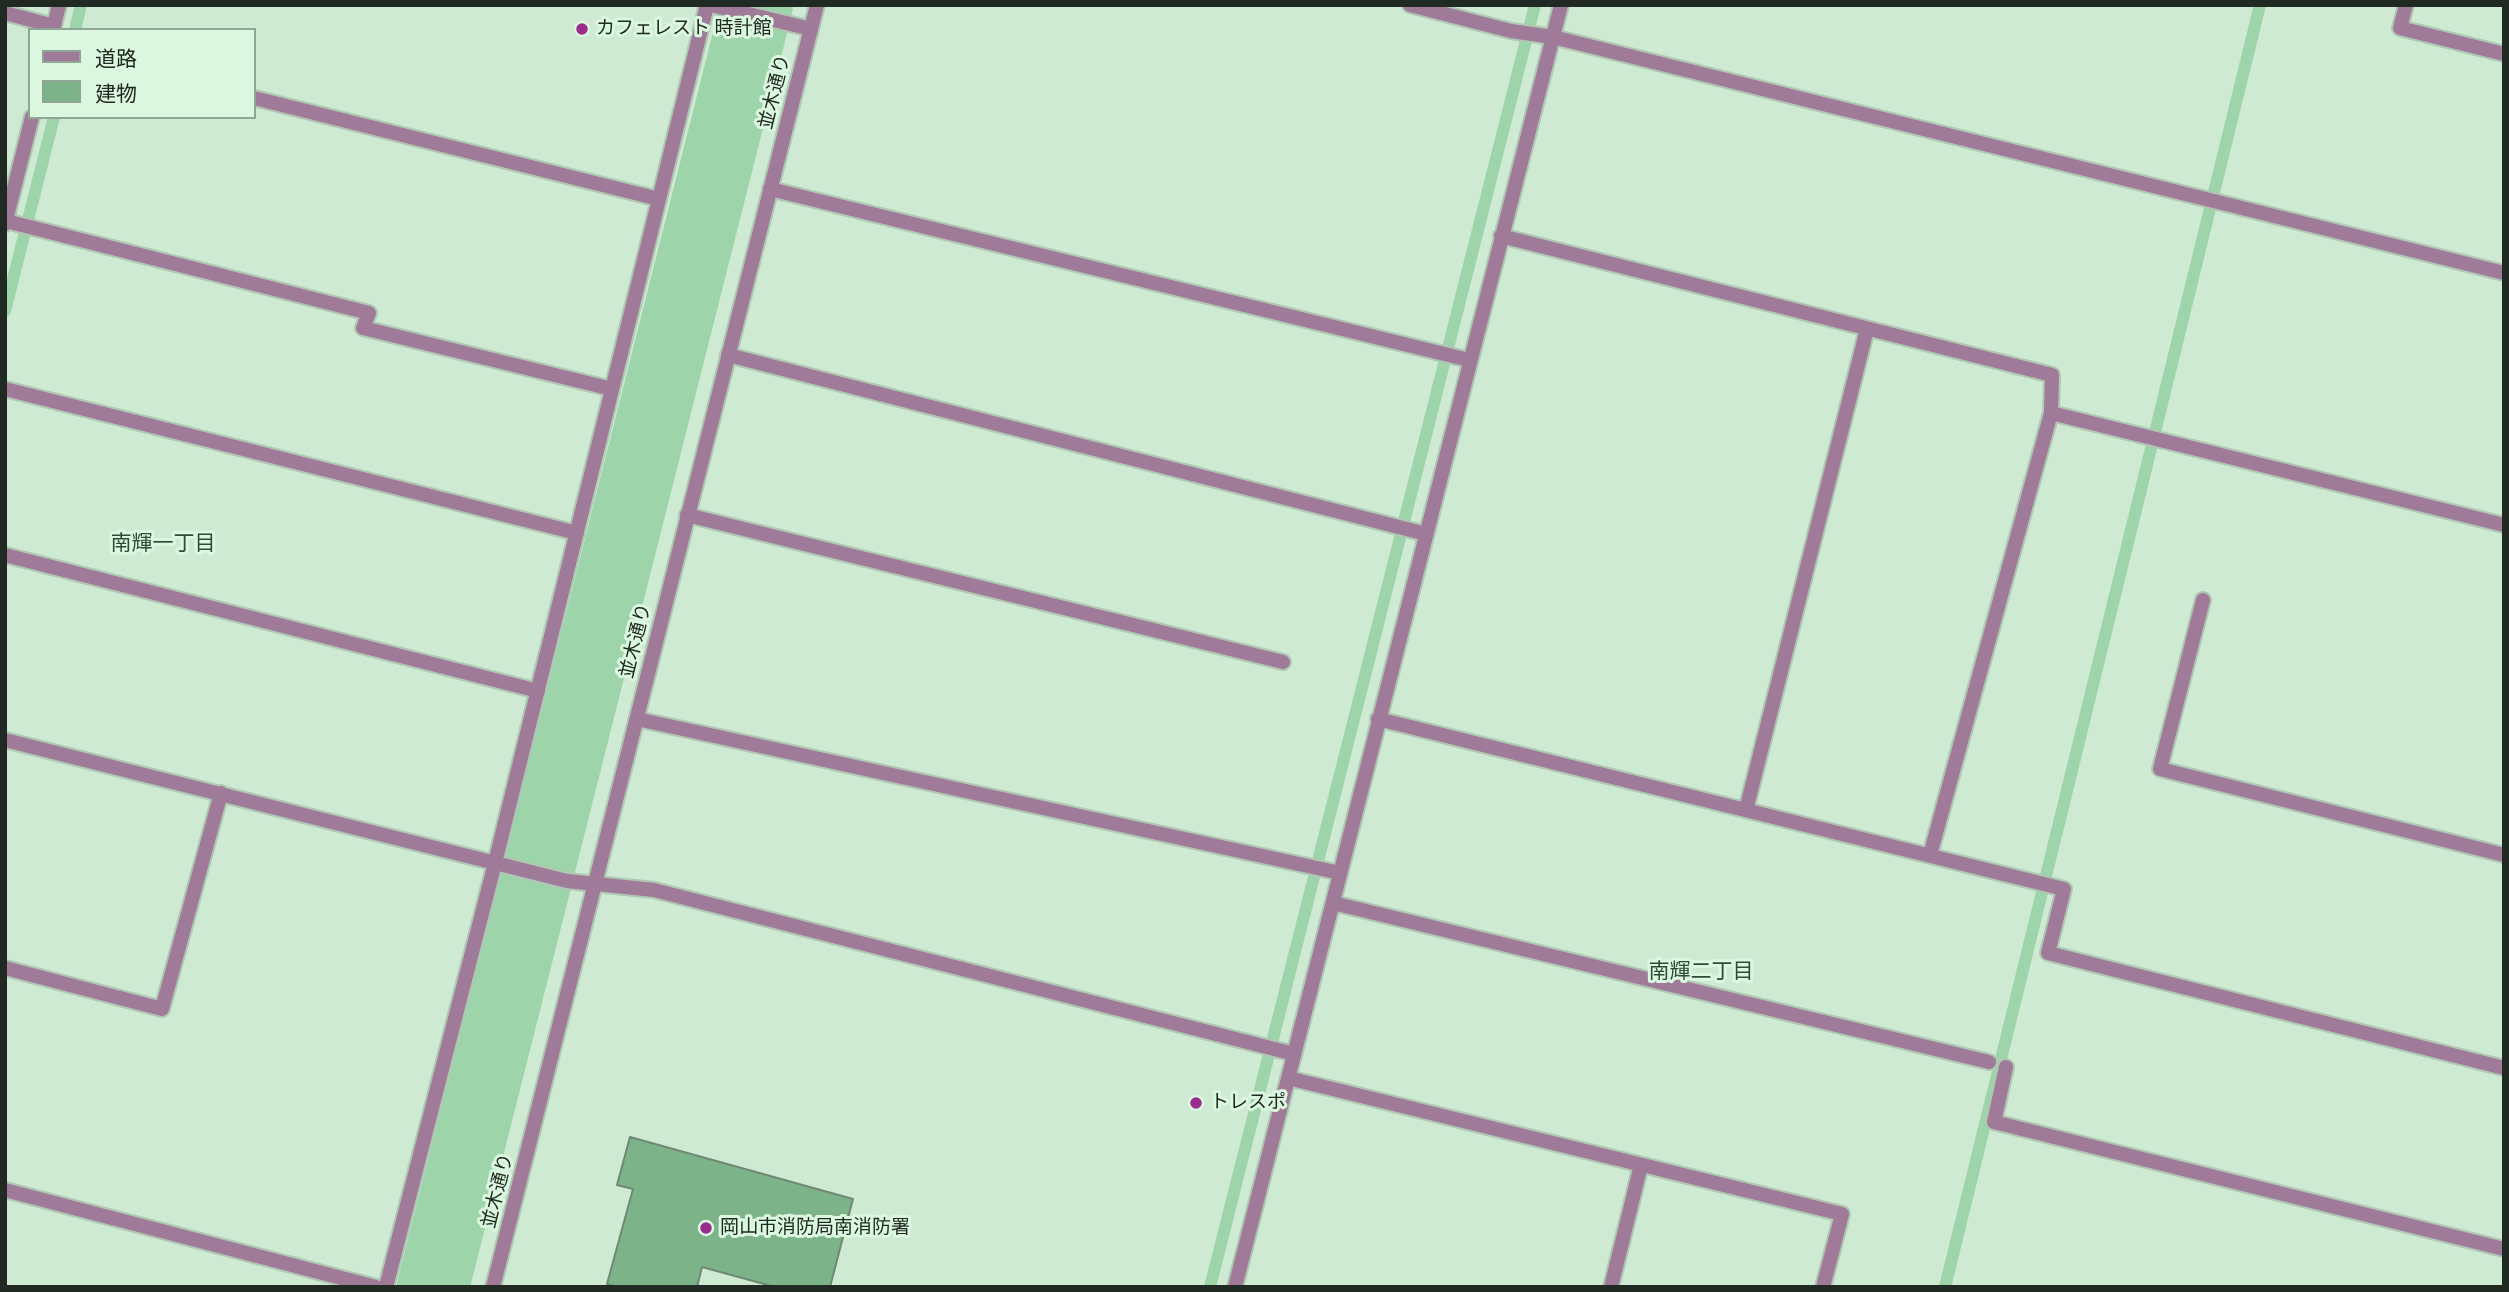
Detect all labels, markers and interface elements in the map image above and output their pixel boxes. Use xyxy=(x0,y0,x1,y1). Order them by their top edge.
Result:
place label: カフェレスト 時計館 xyxy=(596,18,771,40)
marker: カフェレスト 時計館 xyxy=(574,21,590,37)
legend xyxy=(28,28,256,119)
text: 道路 xyxy=(95,46,137,72)
street label: 並木通り xyxy=(755,52,795,132)
text: 建物 xyxy=(95,81,137,107)
district label: 南輝一丁目 xyxy=(111,531,215,557)
street label: 並木通り xyxy=(616,601,656,681)
district label: 南輝二丁目 xyxy=(1649,959,1753,985)
place label: トレスポ xyxy=(1210,1092,1286,1114)
marker: トレスポ xyxy=(1188,1095,1204,1111)
street label: 並木通り xyxy=(478,1151,518,1231)
place label: 岡山市消防局南消防署 xyxy=(720,1217,910,1239)
marker: 岡山市消防局南消防署 xyxy=(698,1220,714,1236)

